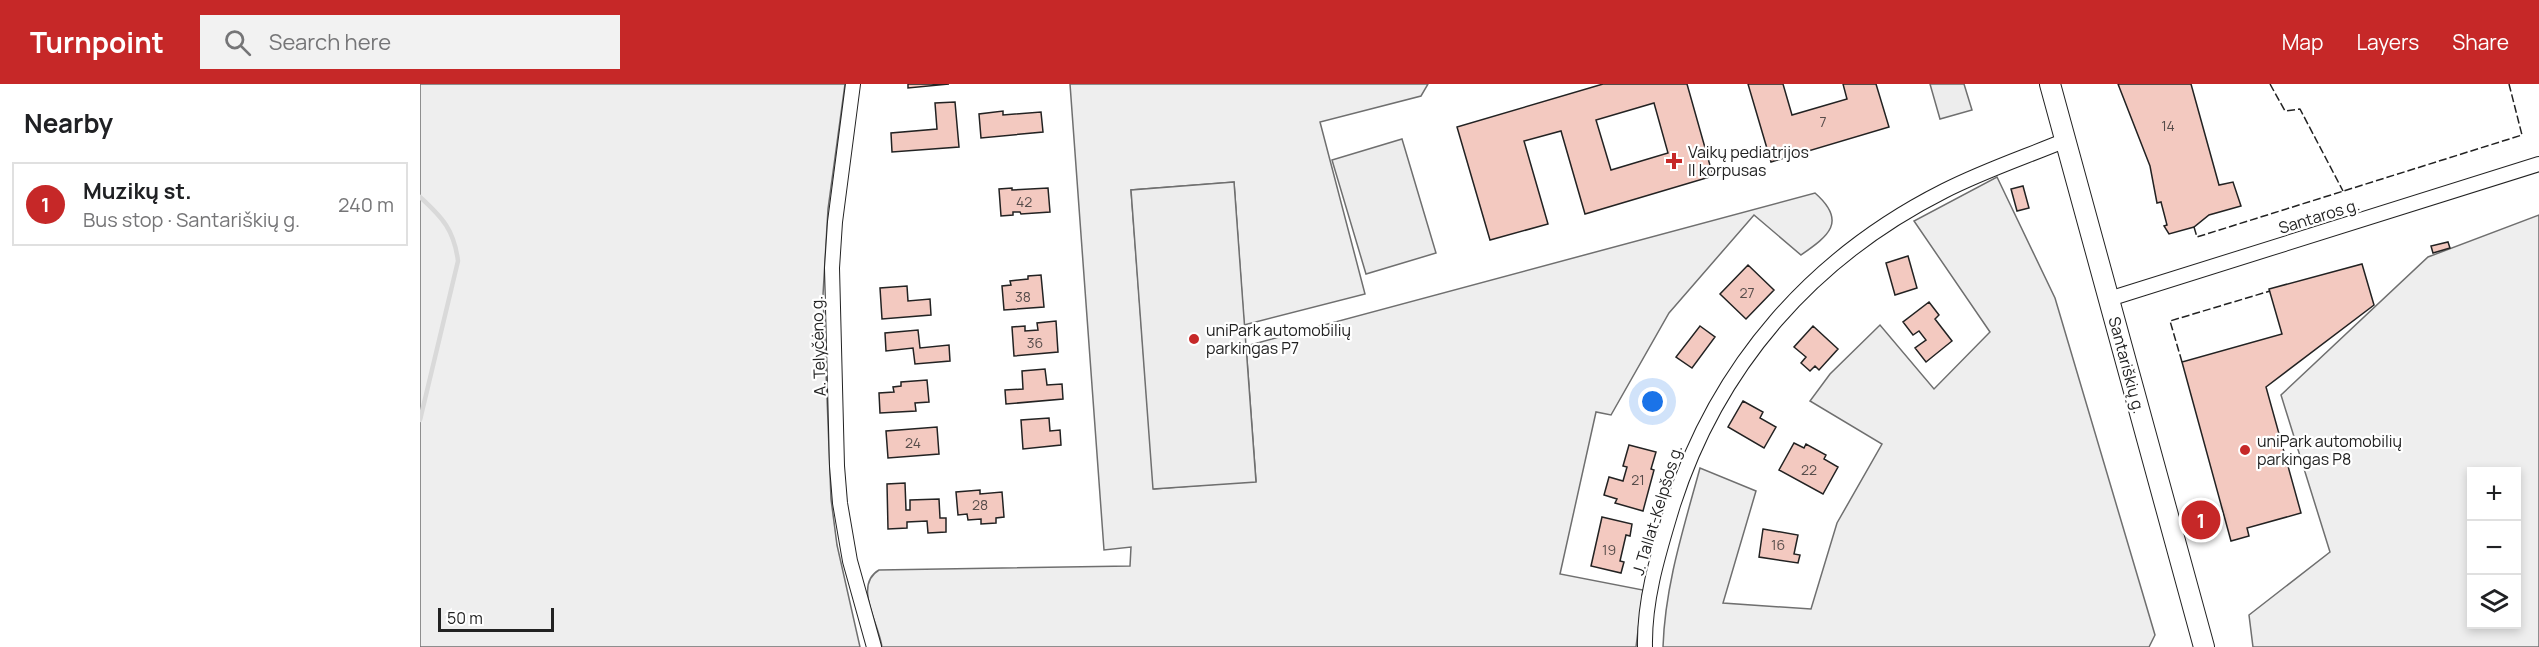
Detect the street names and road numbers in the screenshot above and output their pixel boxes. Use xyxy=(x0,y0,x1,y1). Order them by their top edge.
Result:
street label: Santaros g. xyxy=(2276,193,2362,239)
street label: A. Telyčėno g. xyxy=(805,295,831,397)
street label: Santariškių g. xyxy=(2104,314,2150,416)
street label: J. Tallat-Kelpšos g. xyxy=(1627,442,1687,578)

